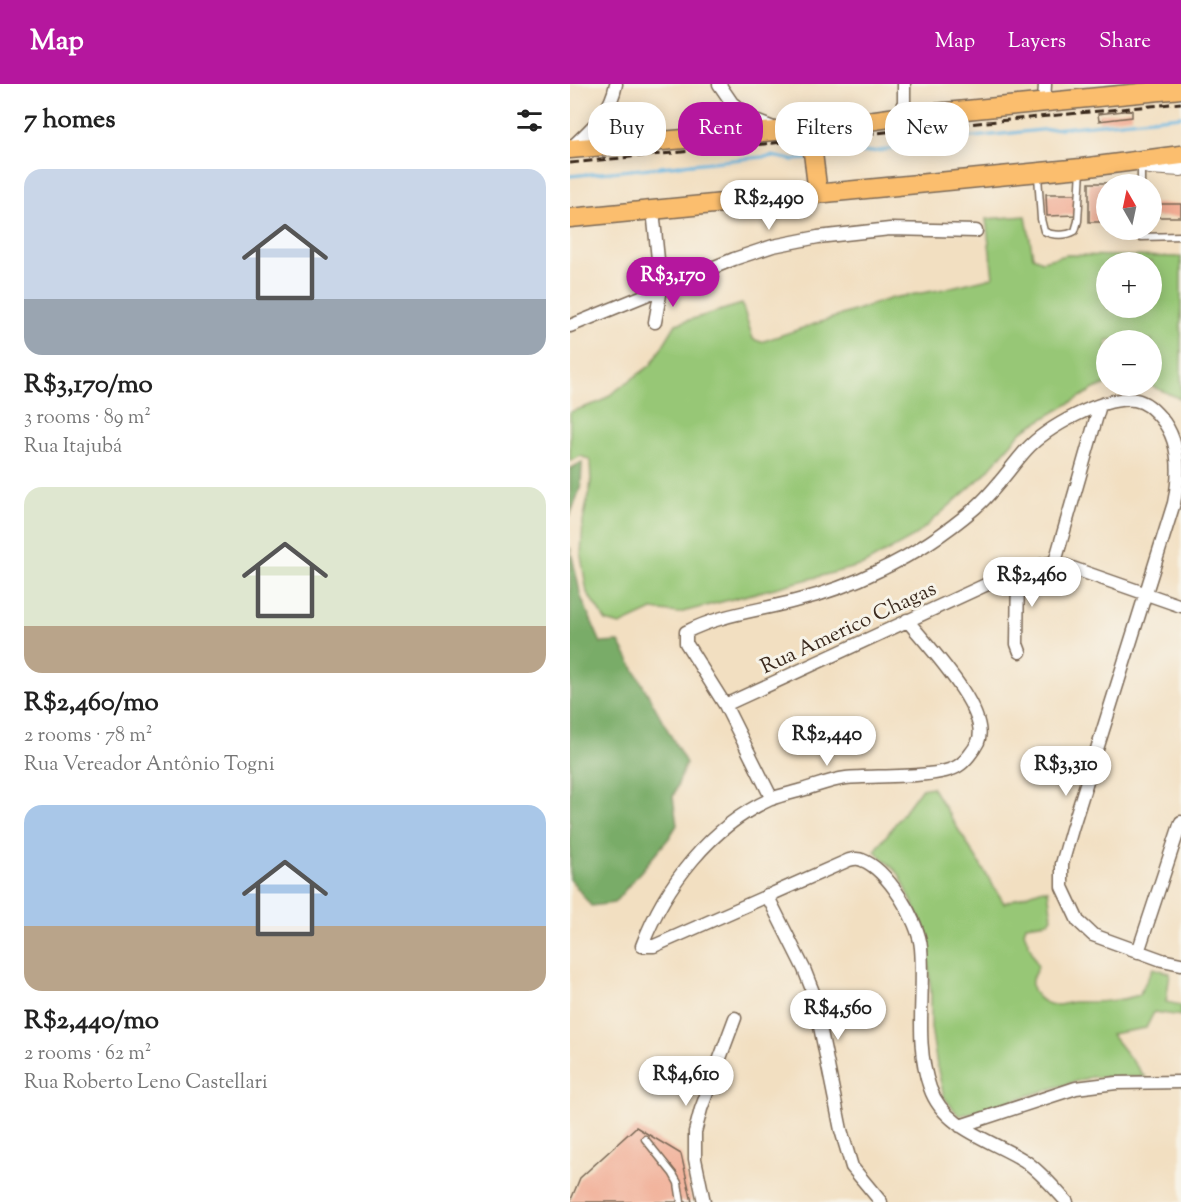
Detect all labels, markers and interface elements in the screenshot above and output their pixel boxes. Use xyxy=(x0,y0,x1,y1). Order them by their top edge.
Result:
text: Map xyxy=(30,22,84,62)
text: Map xyxy=(935,27,975,57)
text: Layers xyxy=(1008,27,1066,57)
text: Share xyxy=(1099,27,1151,57)
text: 7 homes xyxy=(24,102,115,139)
chip: Buy xyxy=(588,102,666,156)
chip: Rent xyxy=(678,102,763,156)
chip: Filters xyxy=(775,102,873,156)
chip: New xyxy=(885,102,969,156)
icon: filters xyxy=(513,104,546,137)
north arrow xyxy=(1096,174,1162,240)
map controls xyxy=(1096,174,1162,396)
pin: R$2,490 xyxy=(714,180,824,231)
text: R$2,490 xyxy=(734,185,804,214)
icon: home xyxy=(231,208,339,316)
button: + xyxy=(1096,252,1162,318)
pin: R$3,170 xyxy=(618,257,728,308)
text: R$3,170 xyxy=(640,262,706,291)
button: − xyxy=(1096,330,1162,396)
text: R$3,170/mo xyxy=(24,367,153,404)
text: 3 rooms · 89 m² xyxy=(24,404,151,433)
text: Rua Itajubá xyxy=(24,433,122,462)
icon: home xyxy=(231,526,339,634)
pin: R$2,460 xyxy=(977,557,1087,608)
text: R$2,460 xyxy=(997,562,1067,591)
street label: Rua Americo Chagas xyxy=(756,575,942,683)
text: R$2,460/mo xyxy=(24,685,159,722)
pin: R$2,440 xyxy=(772,716,882,767)
text: R$2,440 xyxy=(792,721,862,750)
text: 2 rooms · 78 m² xyxy=(24,722,153,751)
pin: R$3,310 xyxy=(1011,746,1121,797)
text: Rua Vereador Antônio Togni xyxy=(24,751,275,780)
text: R$3,310 xyxy=(1034,751,1098,780)
icon: home xyxy=(231,844,339,952)
pin: R$4,560 xyxy=(783,990,893,1041)
text: R$4,560 xyxy=(804,995,872,1024)
text: R$2,440/mo xyxy=(24,1003,159,1040)
text: 2 rooms · 62 m² xyxy=(24,1040,152,1069)
pin: R$4,610 xyxy=(631,1056,741,1107)
text: R$4,610 xyxy=(653,1061,719,1090)
text: Rua Roberto Leno Castellari xyxy=(24,1069,268,1098)

